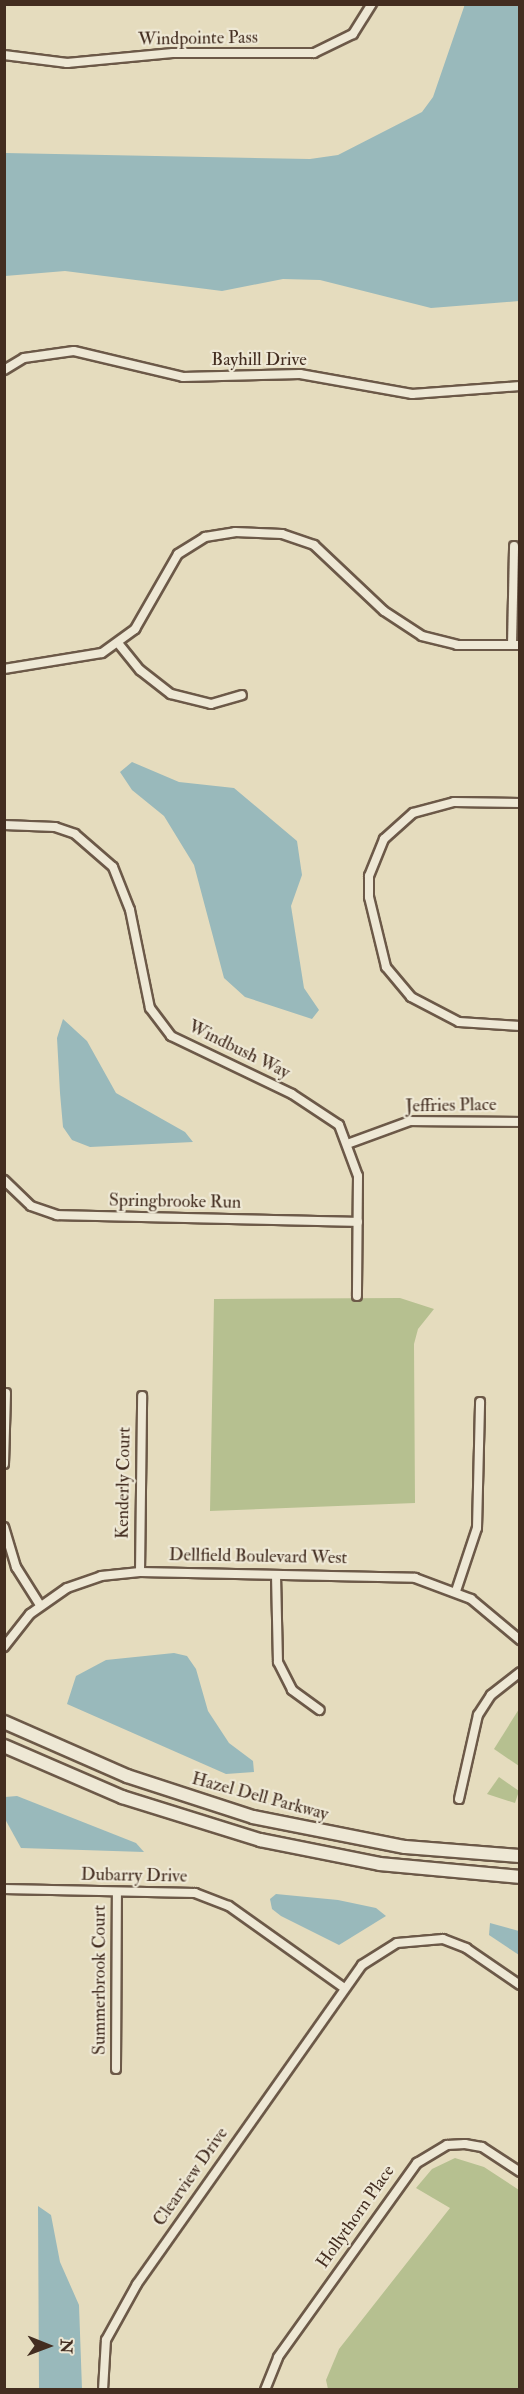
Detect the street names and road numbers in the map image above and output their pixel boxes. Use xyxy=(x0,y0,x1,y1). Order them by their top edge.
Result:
street label: Windpointe Pass xyxy=(138,27,258,51)
street label: Bayhill Drive xyxy=(211,349,307,371)
street label: Windbush Way xyxy=(185,1016,293,1084)
street label: Jeffries Place xyxy=(405,1094,497,1118)
street label: Springbrooke Run xyxy=(109,1190,241,1214)
street label: Kenderly Court xyxy=(112,1427,136,1539)
street label: Dellfield Boulevard West xyxy=(169,1545,347,1569)
street label: Hazel Dell Parkway xyxy=(189,1768,331,1826)
street label: Dubarry Drive xyxy=(81,1864,187,1888)
street label: Summerbrook Court xyxy=(89,1905,111,2055)
street label: Clearview Drive xyxy=(149,2123,233,2231)
street label: Hollythorn Place xyxy=(312,2161,400,2273)

